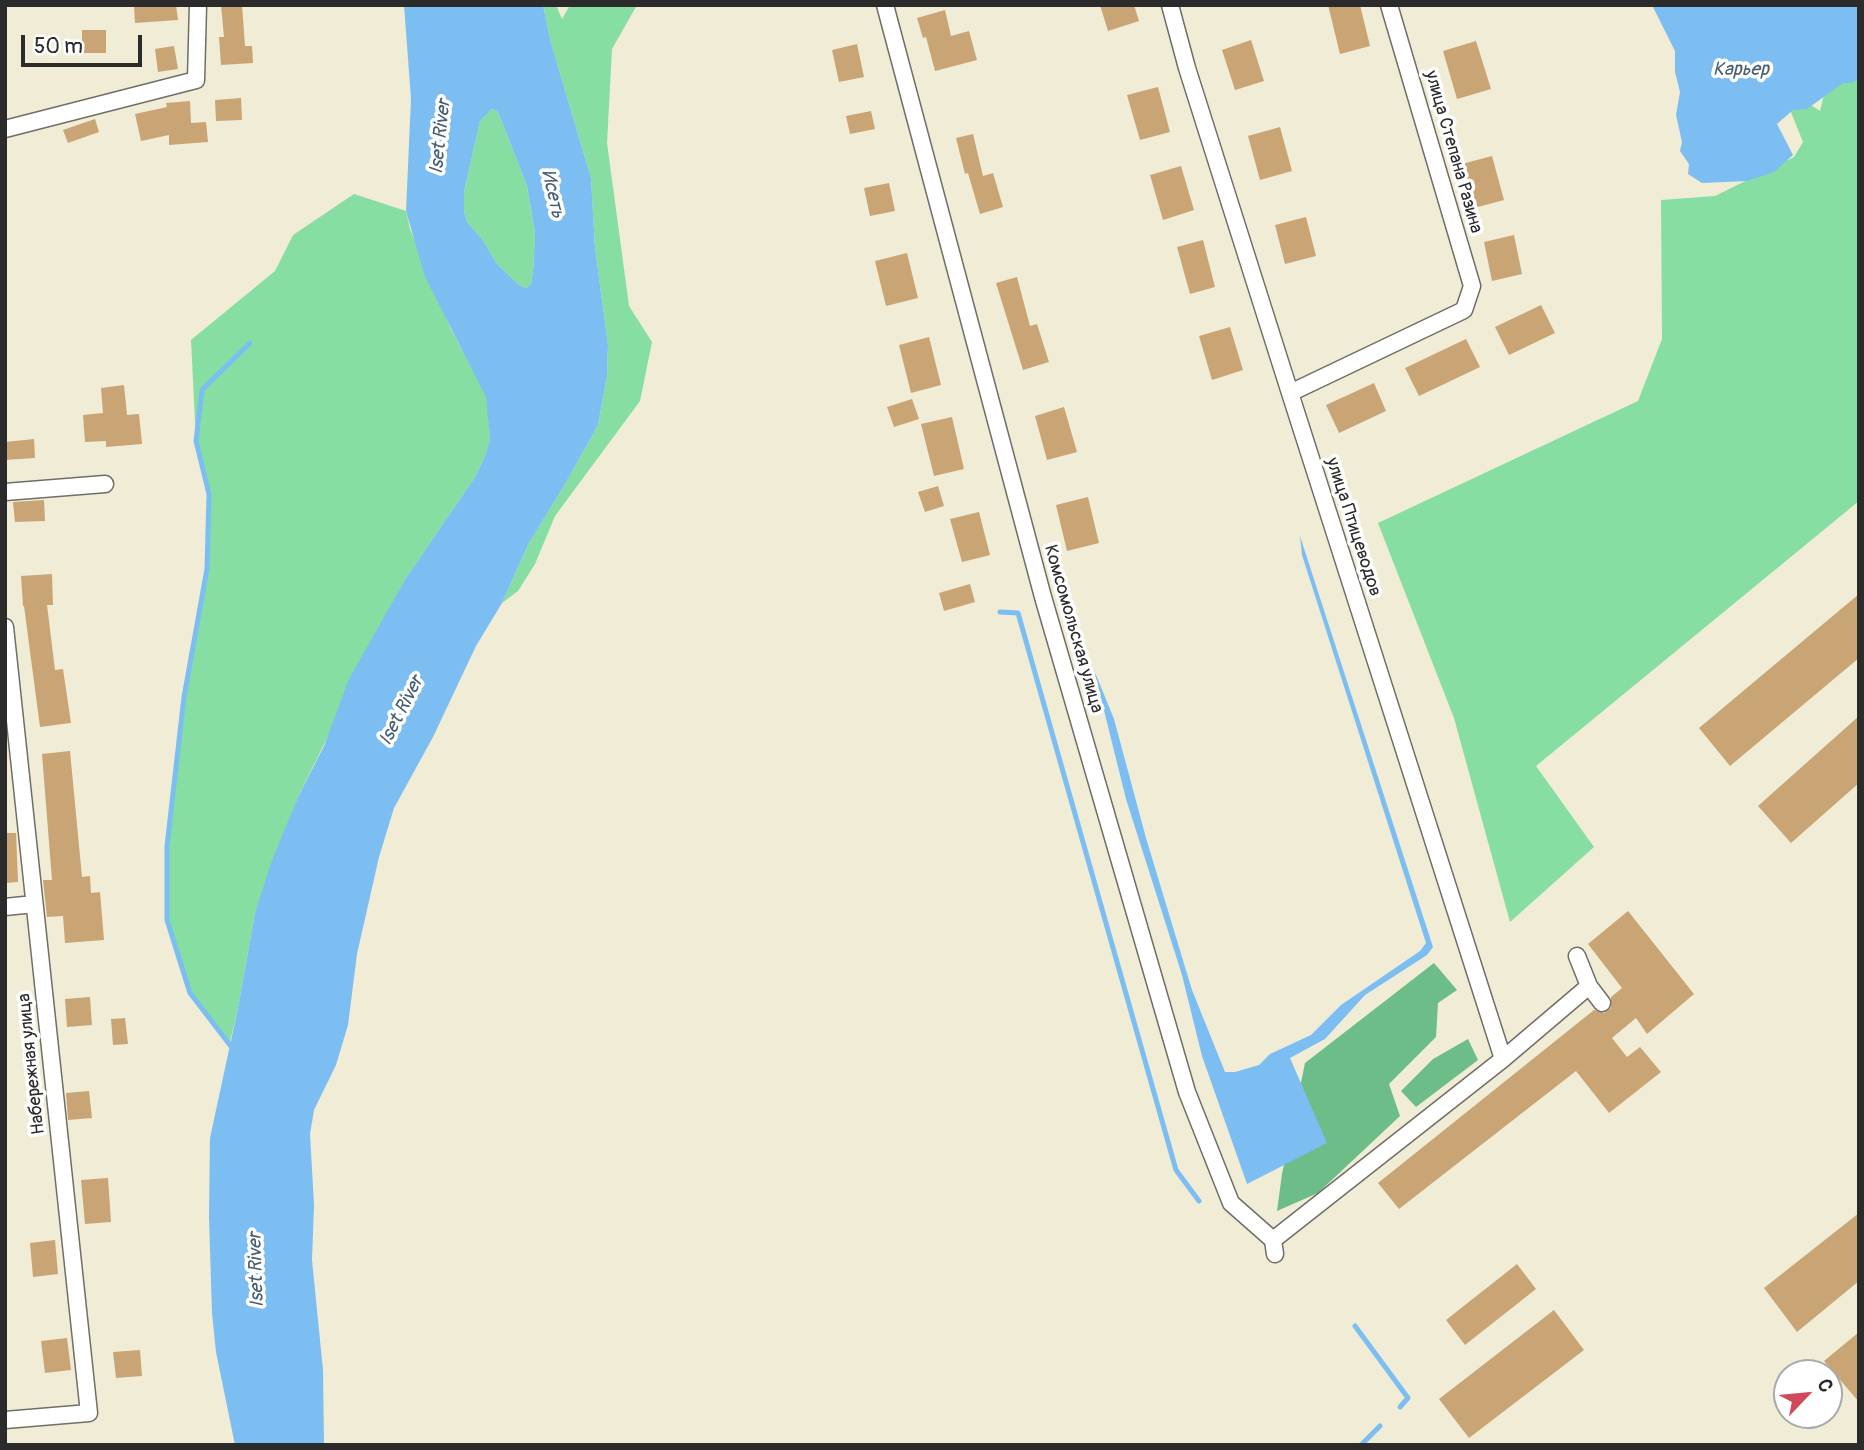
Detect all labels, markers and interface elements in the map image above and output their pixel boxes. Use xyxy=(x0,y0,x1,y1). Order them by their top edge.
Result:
scale bar xyxy=(24,21,145,65)
text: 50 m xyxy=(34,33,83,60)
water label: Карьер xyxy=(1713,59,1769,81)
street label: улица Степана Разина xyxy=(1419,68,1487,236)
water label: Iset River xyxy=(426,99,456,175)
water label: Исеть xyxy=(535,168,569,220)
street label: улица Птицеводов xyxy=(1320,455,1386,599)
street label: Комсомольская улица xyxy=(1039,542,1107,716)
water label: Iset River xyxy=(375,673,429,749)
street label: Набережная улица xyxy=(14,992,50,1136)
water label: Iset River xyxy=(244,1232,270,1308)
north arrow xyxy=(1773,1359,1843,1429)
text: С xyxy=(1812,1375,1838,1396)

